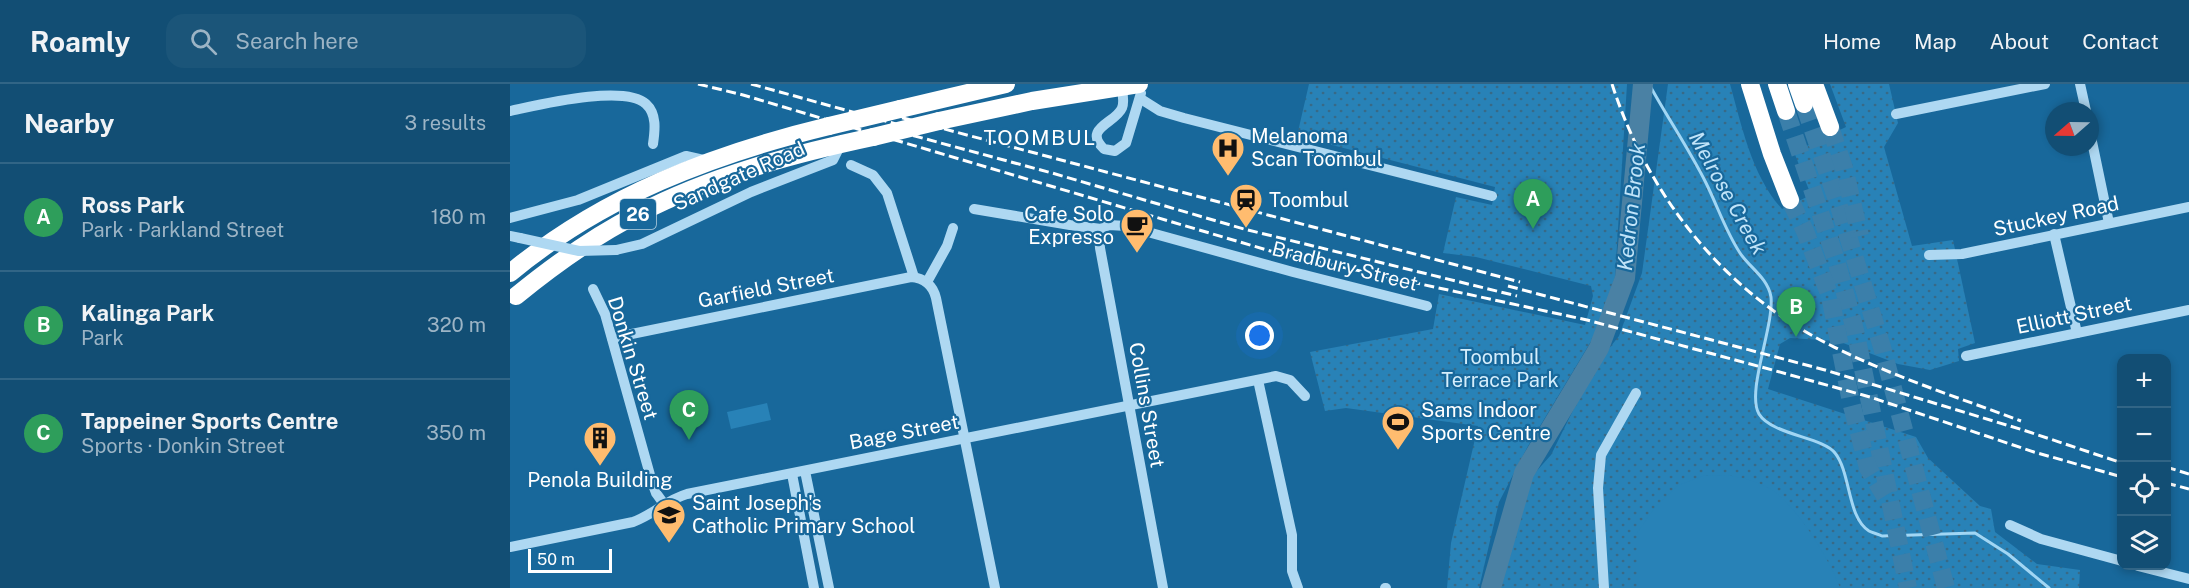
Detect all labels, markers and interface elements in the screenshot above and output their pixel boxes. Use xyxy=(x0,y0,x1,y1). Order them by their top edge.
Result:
search box xyxy=(166,14,586,68)
text: Roamly xyxy=(30,25,130,58)
icon: search xyxy=(187,25,220,58)
text: Search here xyxy=(235,28,359,54)
text: Home xyxy=(1823,29,1881,54)
text: Map xyxy=(1914,29,1957,54)
text: About xyxy=(1990,29,2049,54)
text: Contact xyxy=(2082,29,2159,54)
north arrow xyxy=(2045,102,2099,156)
text: Nearby xyxy=(24,108,114,139)
text: 3 results xyxy=(405,111,486,135)
place label: Melanoma Scan Toombul xyxy=(1251,124,1383,171)
district label: TOOMBUL xyxy=(983,125,1097,150)
water label: Melrose Creek xyxy=(1684,127,1772,260)
hospital icon: Melanoma Scan Toombul xyxy=(1210,130,1246,177)
street label: Sandgate Road xyxy=(669,136,809,216)
water label: Kedron Brook xyxy=(1612,141,1650,272)
pin: A xyxy=(1514,180,1552,229)
station icon: Toombul xyxy=(1228,182,1264,229)
place label: Toombul xyxy=(1269,188,1349,212)
street label: Stuckey Road xyxy=(1991,191,2121,241)
text: Ross Park xyxy=(81,192,185,218)
road number: 26 xyxy=(620,199,656,229)
place label: Cafe Solo Expresso xyxy=(1024,202,1114,249)
text: A xyxy=(36,205,51,229)
text: 180 m xyxy=(431,205,486,229)
cafe icon: Cafe Solo Expresso xyxy=(1119,207,1155,254)
text: Park · Parkland Street xyxy=(81,218,284,242)
street label: Bradbury Street xyxy=(1270,236,1420,296)
street label: Garfield Street xyxy=(696,263,836,313)
pin: B xyxy=(1776,288,1816,337)
street label: Elliott Street xyxy=(2014,291,2134,339)
street label: Donkin Street xyxy=(603,293,663,423)
text: Kalinga Park xyxy=(81,300,214,326)
text: B xyxy=(37,313,50,337)
text: 320 m xyxy=(427,313,486,337)
your location xyxy=(1245,321,1274,350)
text: Park xyxy=(81,326,124,350)
street label: Collins Street xyxy=(1124,341,1170,469)
park label: Toombul Terrace Park xyxy=(1441,345,1559,392)
map controls xyxy=(2117,354,2171,570)
button: + xyxy=(2117,354,2171,408)
pin: C xyxy=(670,390,708,440)
place label: Sams Indoor Sports Centre xyxy=(1421,398,1551,445)
sports icon: Sams Indoor Sports Centre xyxy=(1380,404,1416,451)
text: Tappeiner Sports Centre xyxy=(81,408,339,434)
button: − xyxy=(2117,408,2171,462)
street label: Bage Street xyxy=(847,410,961,454)
building icon: Penola Building xyxy=(582,420,618,467)
text: C xyxy=(36,421,51,445)
text: 350 m xyxy=(426,421,486,445)
text: Sports · Donkin Street xyxy=(81,434,285,458)
button: locate xyxy=(2117,462,2171,516)
place label: Penola Building xyxy=(527,468,673,492)
place label: Saint Joseph's Catholic Primary School xyxy=(692,491,915,538)
school or university icon: Saint Joseph's Catholic Primary School xyxy=(651,497,687,544)
button: layers xyxy=(2117,516,2171,570)
scale bar xyxy=(528,546,612,574)
text: 50 m xyxy=(537,550,575,569)

